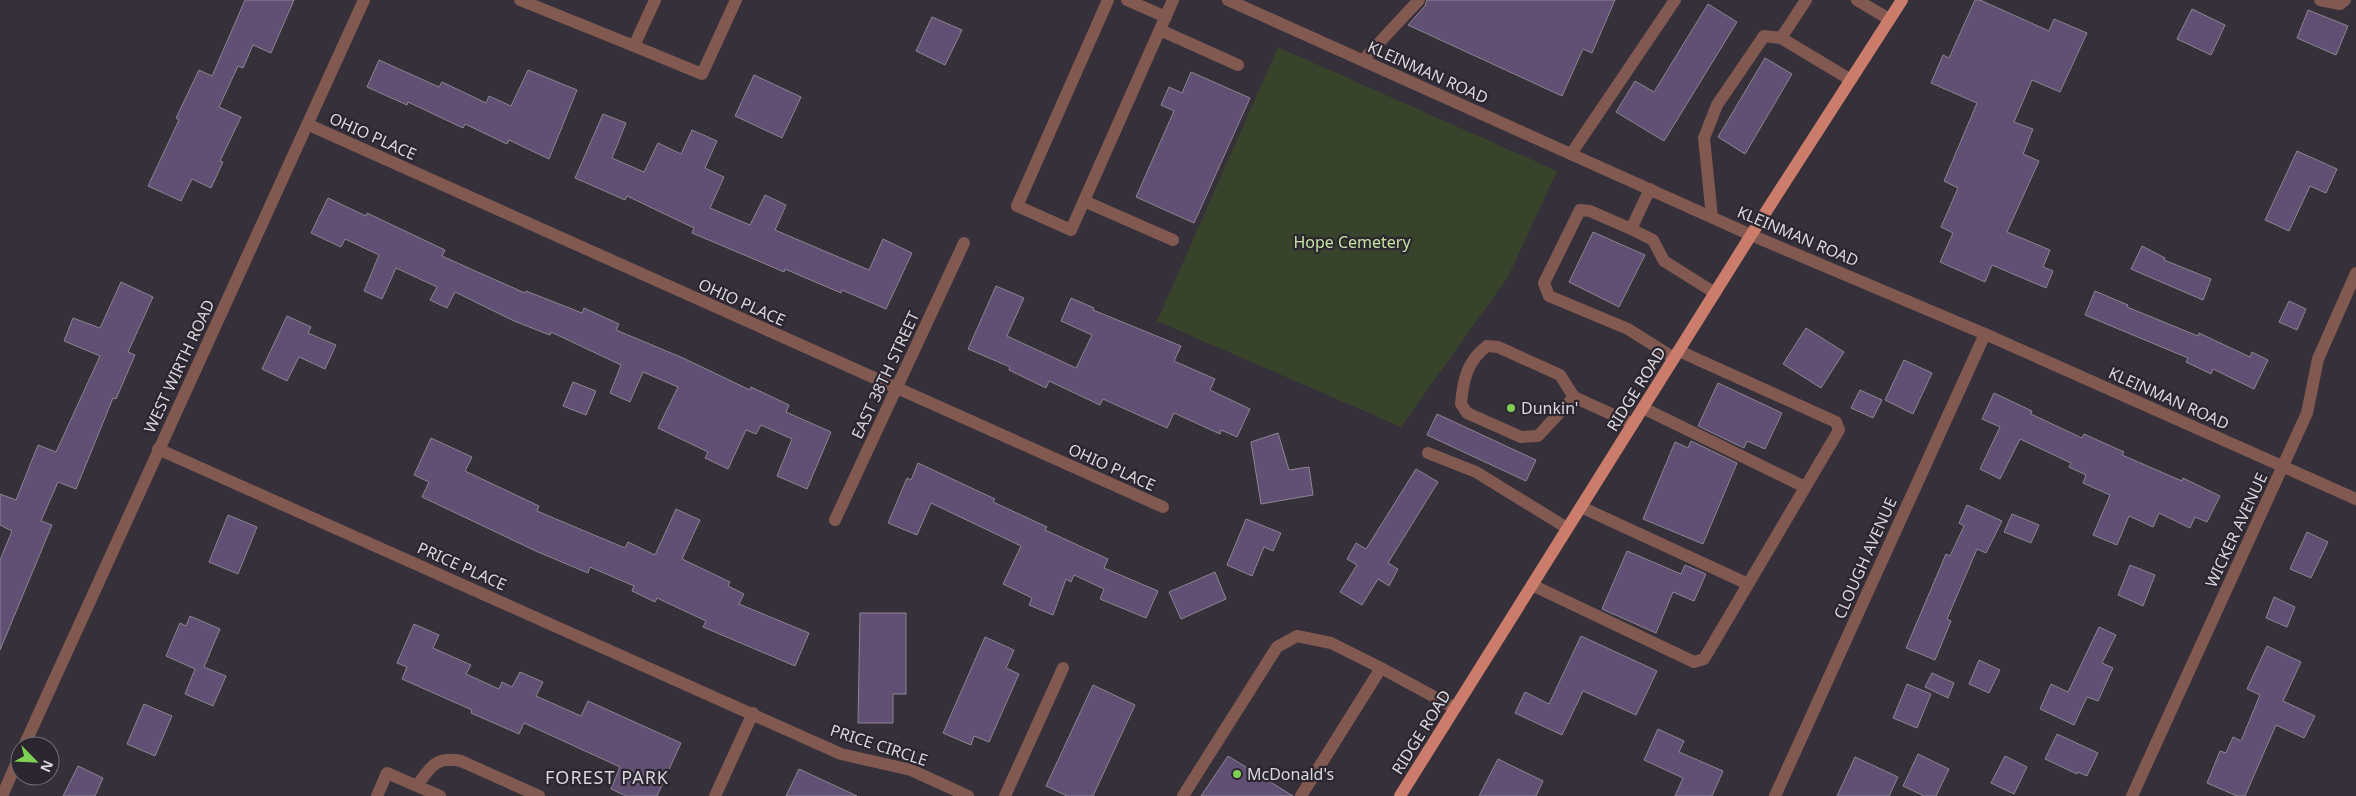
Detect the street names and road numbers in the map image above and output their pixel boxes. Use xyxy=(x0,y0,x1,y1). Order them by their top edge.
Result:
street label: KLEINMAN ROAD xyxy=(1364,36,1492,108)
street label: OHIO PLACE xyxy=(326,107,420,165)
street label: KLEINMAN ROAD xyxy=(1734,201,1862,271)
street label: OHIO PLACE xyxy=(695,273,789,331)
street label: WEST WIRTH ROAD xyxy=(138,296,220,436)
street label: EAST 38TH STREET xyxy=(846,307,924,442)
street label: RIDGE ROAD xyxy=(1601,343,1671,435)
street label: KLEINMAN ROAD xyxy=(2105,362,2233,434)
street label: OHIO PLACE xyxy=(1065,438,1159,496)
street label: WICKER AVENUE xyxy=(2200,469,2272,591)
street label: CLOUGH AVENUE xyxy=(1828,494,1902,622)
street label: PRICE PLACE xyxy=(414,537,510,595)
street label: RIDGE ROAD xyxy=(1386,686,1456,778)
street label: PRICE CIRCLE xyxy=(828,719,930,771)

